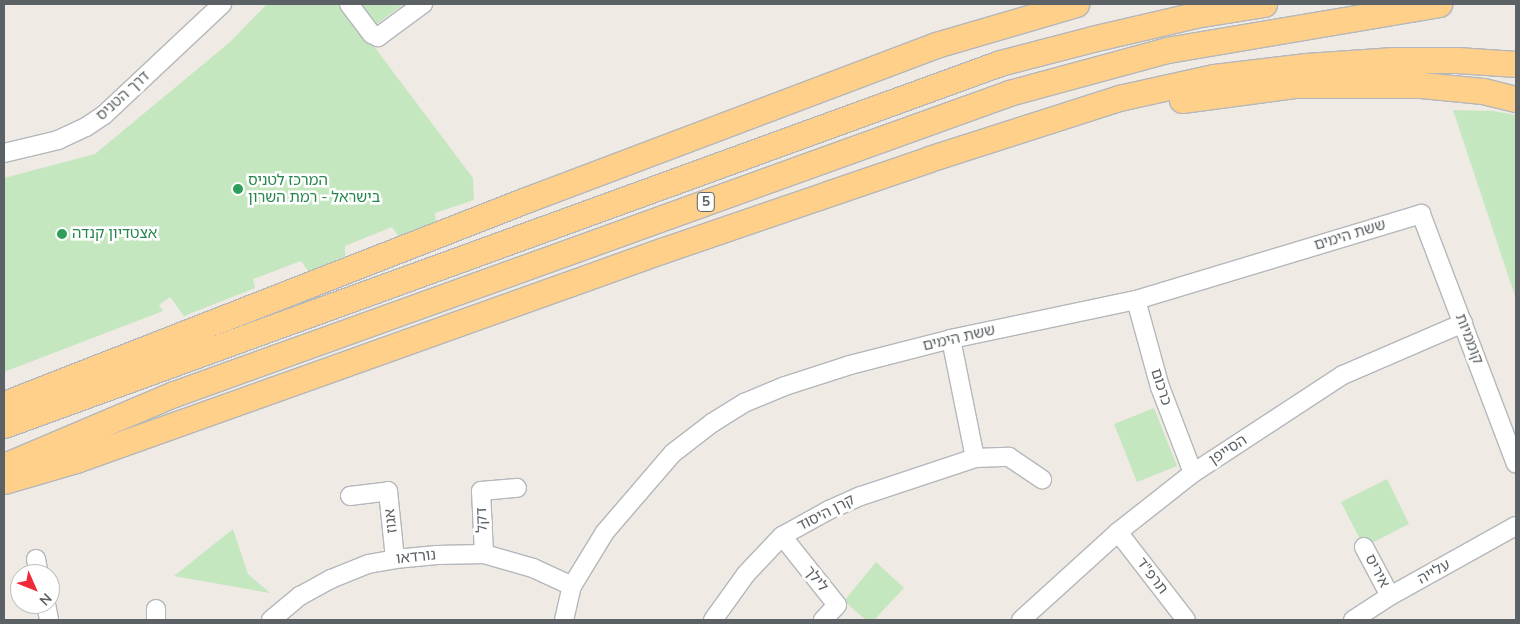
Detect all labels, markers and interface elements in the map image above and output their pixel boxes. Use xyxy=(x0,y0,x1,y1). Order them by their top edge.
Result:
street label: דרך הטניס xyxy=(93,67,153,125)
place label: המרכז לטניס בישראל - רמת השרון xyxy=(248,171,380,206)
marker: המרכז לטניס בישראל - רמת השרון xyxy=(232,183,244,195)
road number: 5 xyxy=(696,190,716,213)
street label: ששת הימים xyxy=(1312,216,1388,254)
place label: אצטדיון קנדה xyxy=(72,225,157,243)
marker: אצטדיון קנדה xyxy=(56,228,68,240)
street label: קוממיות xyxy=(1451,311,1487,367)
street label: ששת הימים xyxy=(921,321,997,355)
street label: כרכום xyxy=(1147,366,1175,408)
street label: הסייפן xyxy=(1206,431,1250,469)
street label: קרן היסוד xyxy=(794,491,858,535)
street label: דקל xyxy=(473,507,491,533)
street label: אגוז xyxy=(381,508,401,534)
street label: נורדאו xyxy=(395,546,437,568)
street label: איריס xyxy=(1361,551,1393,591)
street label: תרפ"ד xyxy=(1132,554,1172,598)
street label: עלייה xyxy=(1414,556,1454,588)
street label: לילך xyxy=(800,563,832,595)
north arrow xyxy=(10,564,60,614)
text: N xyxy=(35,589,56,609)

